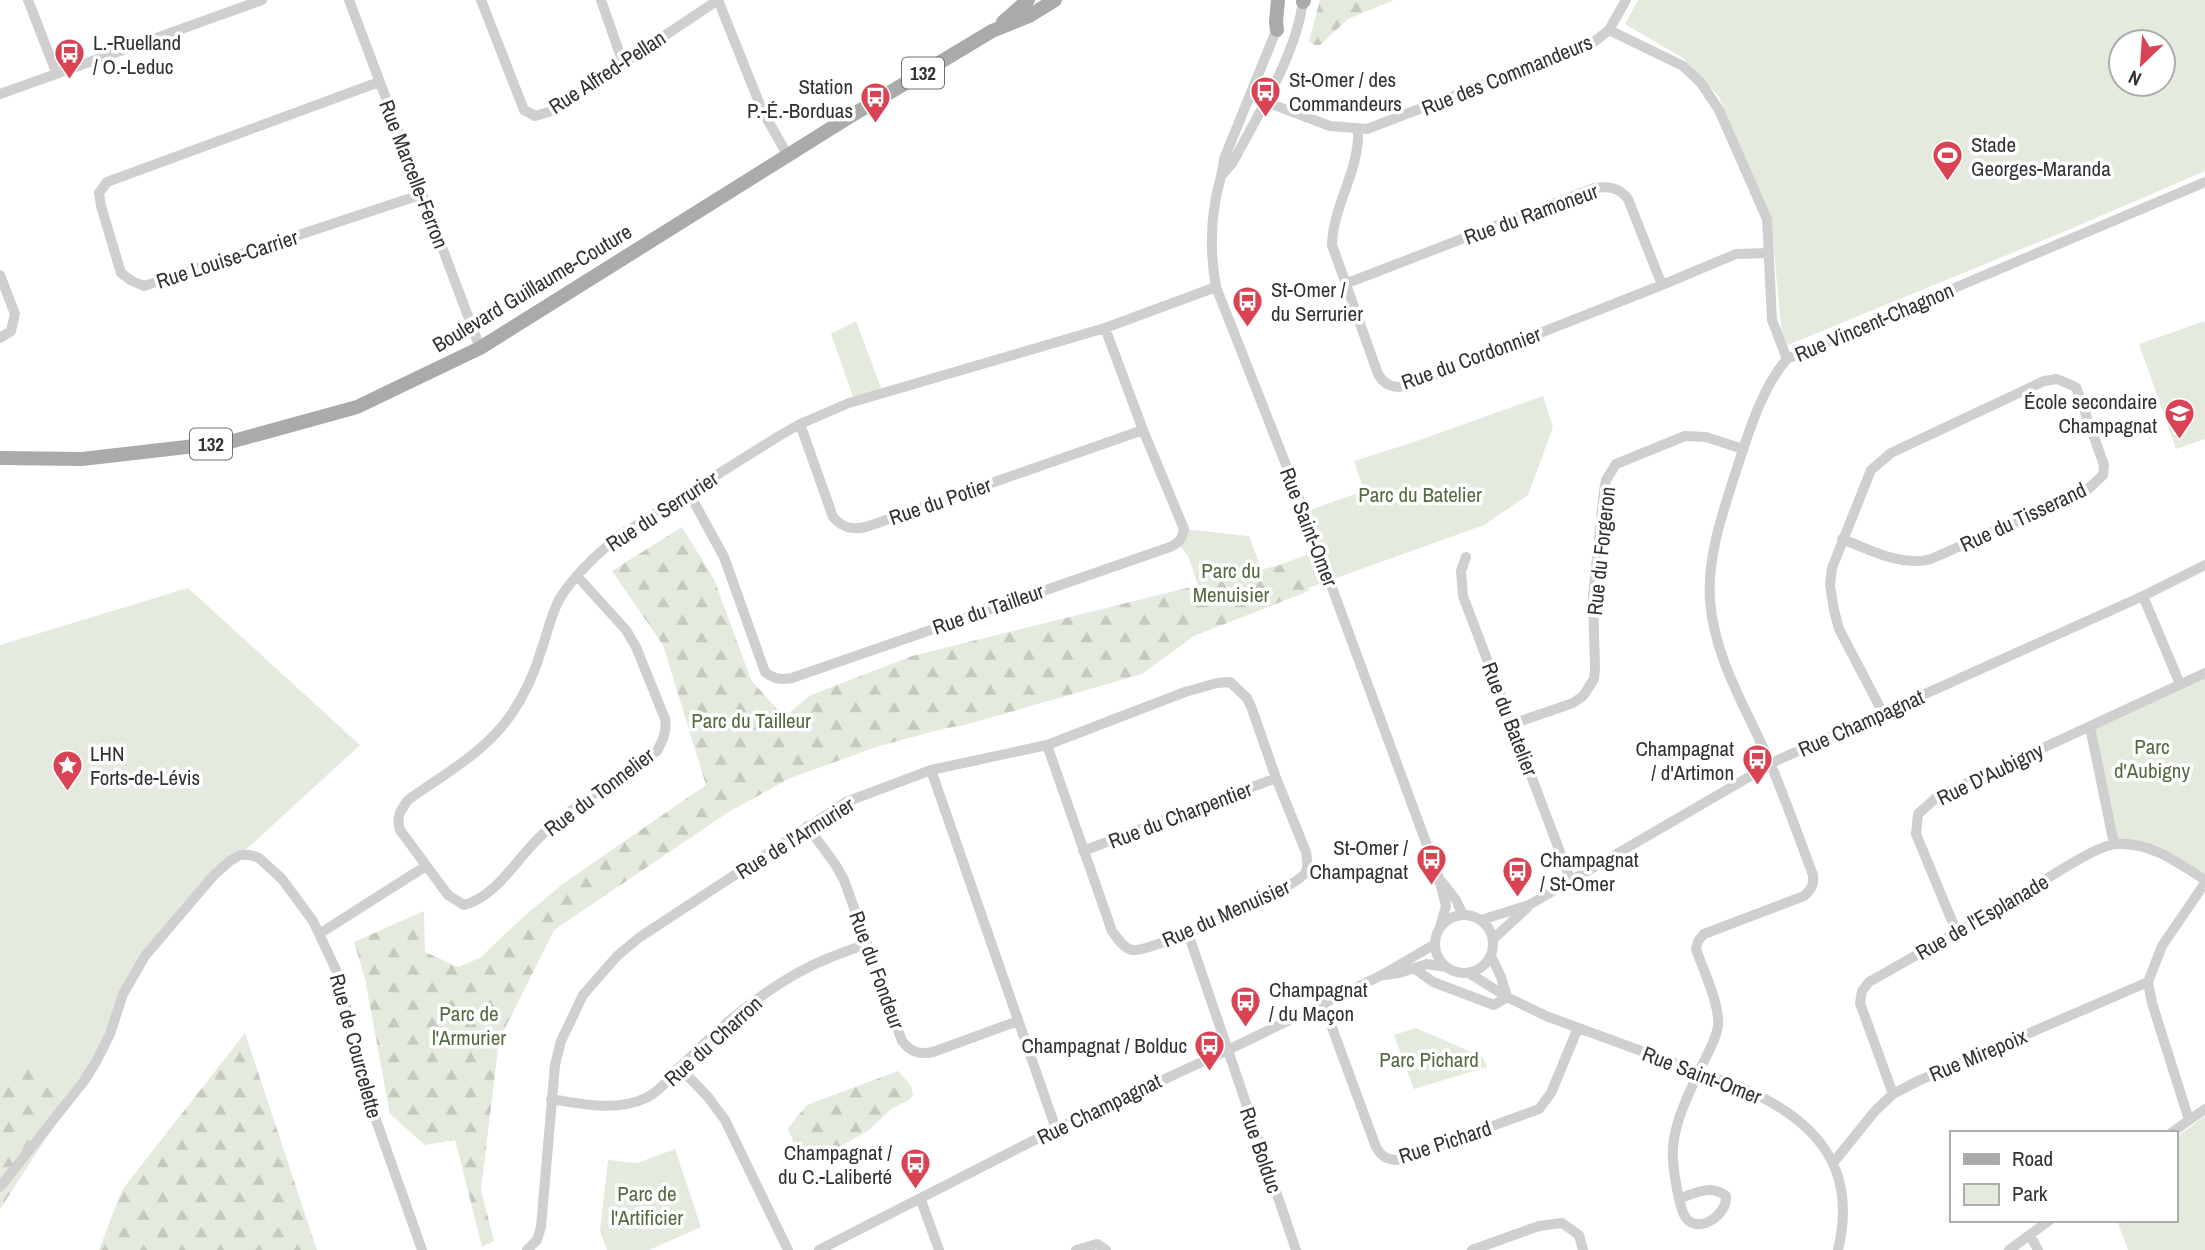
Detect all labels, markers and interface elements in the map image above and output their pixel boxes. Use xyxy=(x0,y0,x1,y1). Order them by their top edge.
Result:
street label: Rue Alfred-Pellan xyxy=(543,23,671,121)
street label: Rue des Commandeurs xyxy=(1417,27,1597,123)
place label: L.-Ruelland / O.-Leduc xyxy=(93,28,181,81)
north arrow xyxy=(2107,28,2177,98)
bus stop icon: L.-Ruelland / O.-Leduc xyxy=(53,37,87,81)
road number: 132 xyxy=(902,58,944,88)
text: N xyxy=(2124,64,2145,93)
place label: St-Omer / des Commandeurs xyxy=(1289,65,1402,118)
place label: Station P.-É.-Borduas xyxy=(747,72,853,125)
bus stop icon: St-Omer / des Commandeurs xyxy=(1249,74,1283,118)
bus stop icon: Station P.-É.-Borduas xyxy=(859,81,893,125)
street label: Rue Marcelle-Ferron xyxy=(372,95,456,253)
place label: Stade Georges-Maranda xyxy=(1971,130,2111,183)
sports icon: Stade Georges-Maranda xyxy=(1931,139,1965,183)
street label: Rue du Ramoneur xyxy=(1460,176,1602,252)
street label: Boulevard Guillaume-Couture xyxy=(427,217,637,359)
street label: Rue Louise-Carrier xyxy=(152,222,302,296)
place label: St-Omer / du Serrurier xyxy=(1271,275,1363,328)
street label: Rue Vincent-Chagnon xyxy=(1790,275,1958,369)
bus stop icon: St-Omer / du Serrurier xyxy=(1231,284,1265,328)
street label: Rue du Cordonnier xyxy=(1397,319,1545,397)
place label: École secondaire Champagnat xyxy=(2024,387,2157,440)
school or university icon: École secondaire Champagnat xyxy=(2163,396,2197,440)
road number: 132 xyxy=(190,428,232,460)
street label: Rue Saint-Omer xyxy=(1273,463,1345,591)
street label: Rue du Serrurier xyxy=(600,464,724,558)
street label: Rue du Potier xyxy=(885,470,995,532)
street label: Rue du Tisserand xyxy=(1955,475,2091,559)
park label: Parc du Batelier xyxy=(1358,480,1482,509)
street label: Rue du Forgeron xyxy=(1580,485,1622,617)
park label: Parc du Menuisier xyxy=(1193,556,1270,609)
street label: Rue du Tailleur xyxy=(929,576,1048,642)
street label: Rue du Batelier xyxy=(1475,658,1545,780)
street label: Rue Champagnat xyxy=(1793,682,1929,764)
park label: Parc du Tailleur xyxy=(691,706,811,735)
park label: Parc d'Aubigny xyxy=(2114,732,2190,785)
place label: Champagnat / d'Artimon xyxy=(1635,734,1734,787)
street label: Rue D'Aubigny xyxy=(1932,736,2049,812)
place label: LHN Forts-de-Lévis xyxy=(90,739,200,792)
street label: Rue du Tonnelier xyxy=(538,741,660,843)
bus stop icon: Champagnat / d'Artimon xyxy=(1740,743,1774,787)
place icon: LHN Forts-de-Lévis xyxy=(50,748,84,792)
street label: Rue du Charpentier xyxy=(1104,774,1256,856)
street label: Rue de l'Armurier xyxy=(730,790,860,886)
place label: St-Omer / Champagnat xyxy=(1309,833,1408,886)
bus stop icon: St-Omer / Champagnat xyxy=(1414,842,1448,886)
place label: Champagnat / St-Omer xyxy=(1540,845,1639,898)
bus stop icon: Champagnat / St-Omer xyxy=(1500,854,1534,898)
street label: Rue de l'Esplanade xyxy=(1910,867,2054,967)
street label: Rue du Menuisier xyxy=(1158,872,1295,954)
street label: Rue du Fondeur xyxy=(842,907,912,1033)
street label: Rue de Courcelette xyxy=(323,971,389,1121)
place label: Champagnat / du Maçon xyxy=(1269,975,1368,1028)
bus stop icon: Champagnat / du Maçon xyxy=(1229,984,1263,1028)
street label: Rue du Charron xyxy=(658,989,768,1093)
park label: Parc de l'Armurier xyxy=(432,999,506,1052)
street label: Rue Mirepoix xyxy=(1925,1021,2032,1089)
bus stop icon: Champagnat / Bolduc xyxy=(1193,1028,1227,1072)
place label: Champagnat / Bolduc xyxy=(1021,1031,1187,1060)
street label: Rue Saint-Omer xyxy=(1638,1039,1766,1111)
park label: Parc Pichard xyxy=(1379,1045,1479,1074)
street label: Rue Champagnat xyxy=(1032,1066,1166,1152)
street label: Rue Bolduc xyxy=(1233,1103,1289,1197)
street label: Rue Pichard xyxy=(1395,1113,1495,1171)
legend xyxy=(1950,1131,2177,1222)
place label: Champagnat / du C.-Laliberté xyxy=(778,1138,892,1191)
text: Road xyxy=(2012,1144,2053,1173)
bus stop icon: Champagnat / du C.-Laliberté xyxy=(898,1147,932,1191)
park label: Parc de l'Artificier xyxy=(611,1179,683,1232)
text: Park xyxy=(2012,1179,2048,1208)

